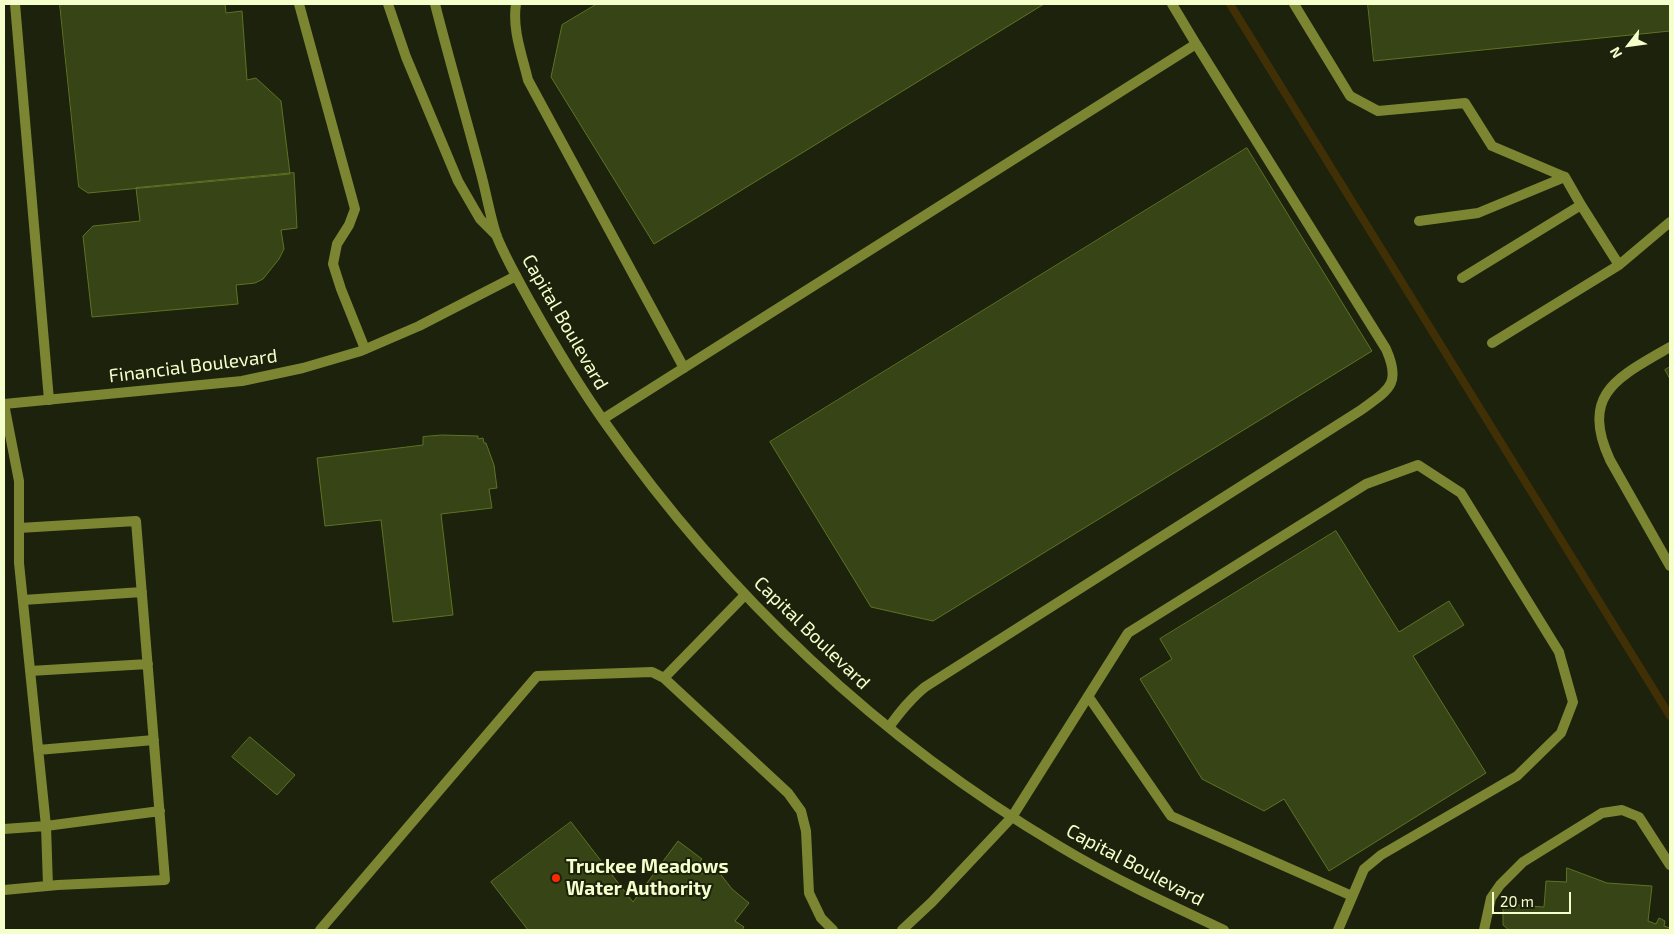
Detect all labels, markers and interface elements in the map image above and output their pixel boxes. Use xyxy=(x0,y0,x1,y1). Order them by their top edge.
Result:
north arrow xyxy=(1604,20,1654,70)
text: N xyxy=(1606,44,1625,61)
street label: Capital Boulevard xyxy=(517,250,613,394)
street label: Financial Boulevard xyxy=(107,344,279,388)
street label: Capital Boulevard xyxy=(749,572,875,694)
street label: Capital Boulevard xyxy=(1062,819,1208,911)
place label: Truckee Meadows Water Authority xyxy=(566,856,728,900)
marker: Truckee Meadows Water Authority xyxy=(550,872,562,884)
scale bar xyxy=(1494,882,1573,914)
text: 20 m xyxy=(1500,892,1534,910)

